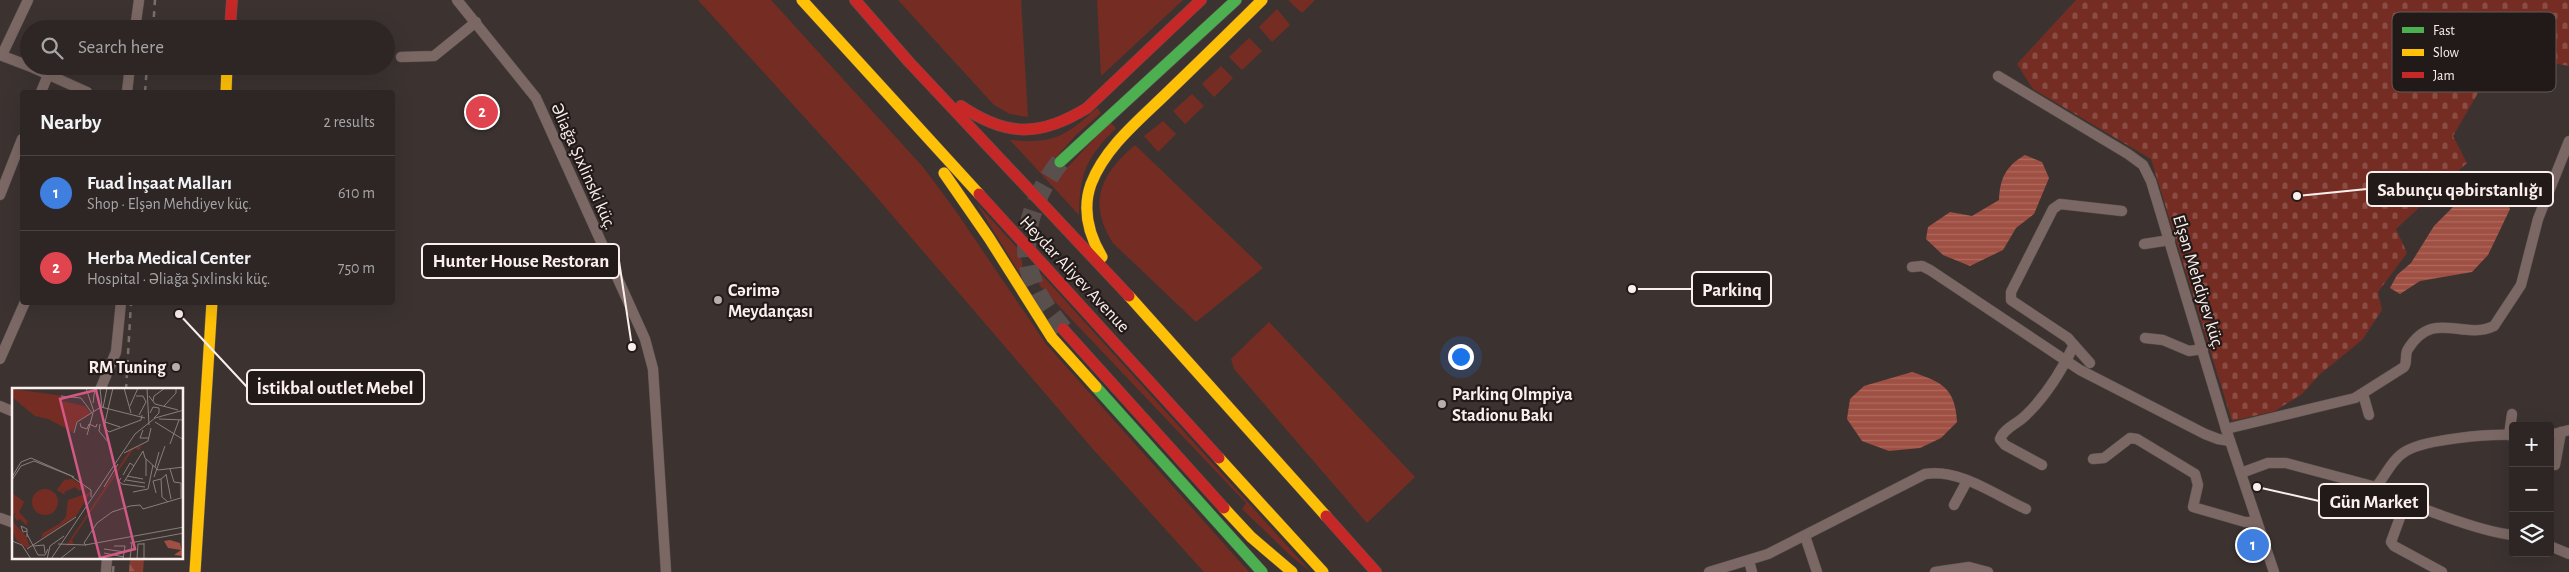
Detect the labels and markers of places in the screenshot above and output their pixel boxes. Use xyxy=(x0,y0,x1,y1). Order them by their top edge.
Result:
pin: 2 xyxy=(466,93,498,131)
callout: Sabunçu qəbirstanlığı xyxy=(2367,172,2553,206)
callout: Hunter House Restoran xyxy=(422,244,619,278)
callout: Parkinq xyxy=(1692,272,1771,306)
place label: Cərimə Meydançası xyxy=(728,282,813,321)
marker: Cərimə Meydançası xyxy=(712,294,724,306)
place label: RM Tuning xyxy=(88,359,167,377)
marker: RM Tuning xyxy=(170,361,182,373)
callout: İstikbal outlet Mebel xyxy=(247,370,424,404)
place label: Parkinq Olmpiya Stadionu Bakı xyxy=(1452,386,1573,425)
marker: Parkinq Olmpiya Stadionu Bakı xyxy=(1436,398,1448,410)
callout: Gün Market xyxy=(2319,484,2428,518)
pin: 1 xyxy=(2237,526,2269,564)

